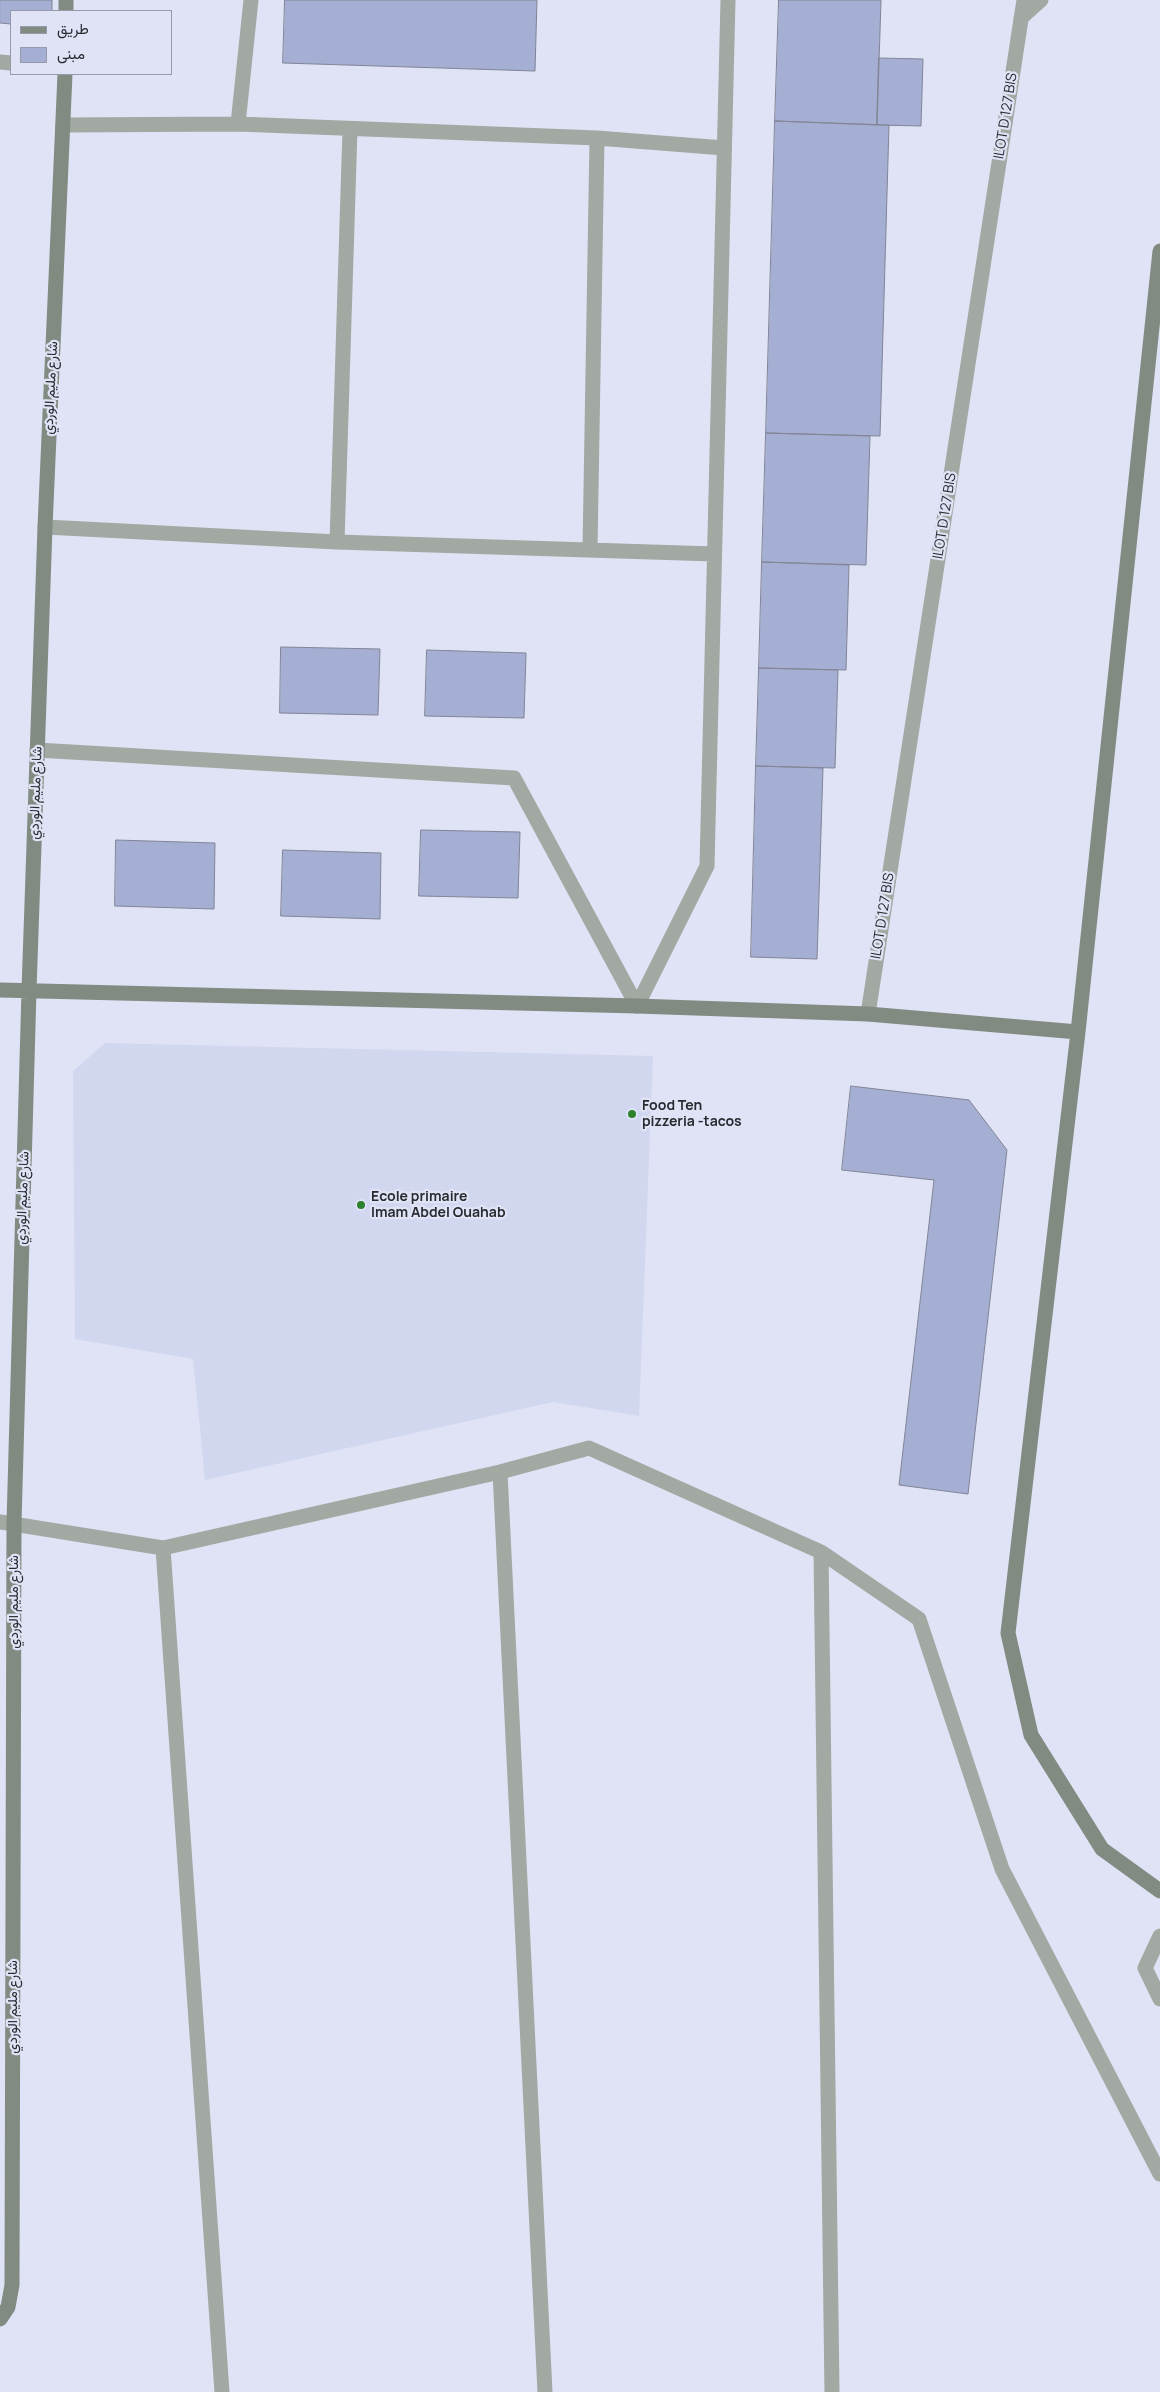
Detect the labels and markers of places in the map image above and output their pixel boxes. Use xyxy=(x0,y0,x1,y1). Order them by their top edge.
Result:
place label: Food Ten pizzeria -tacos xyxy=(642,1098,742,1130)
marker: Food Ten pizzeria -tacos xyxy=(626,1108,638,1120)
place label: Ecole primaire Imam Abdel Ouahab xyxy=(371,1189,506,1222)
marker: Ecole primaire Imam Abdel Ouahab xyxy=(355,1199,367,1211)

